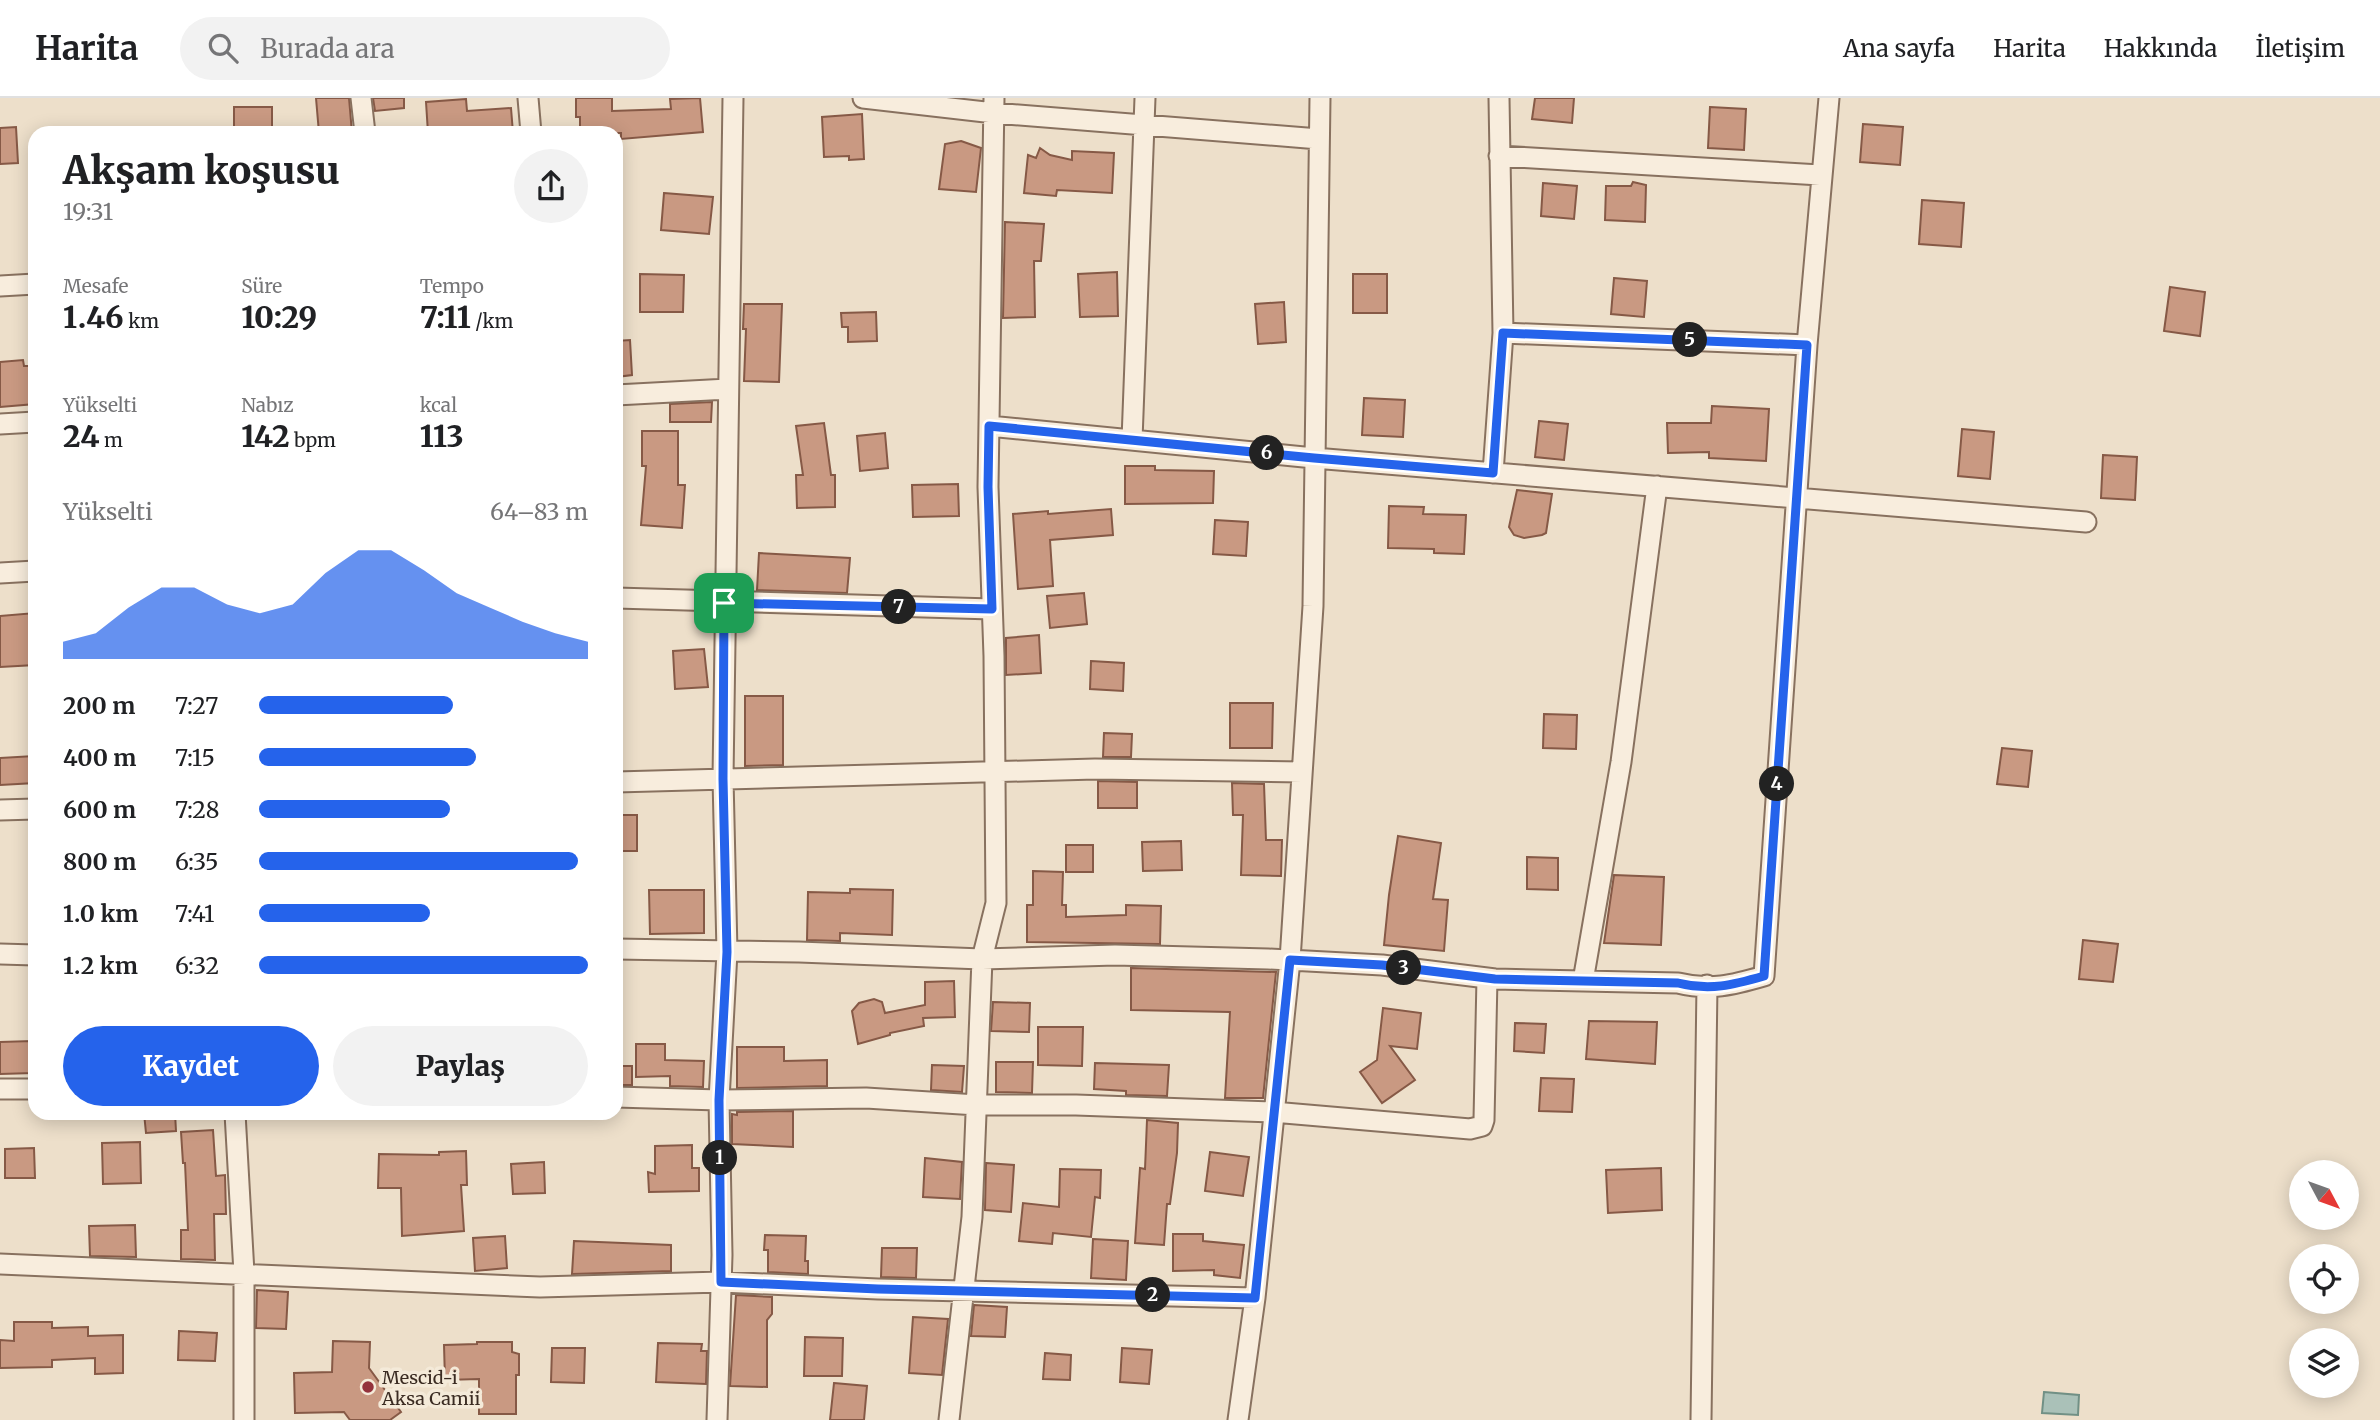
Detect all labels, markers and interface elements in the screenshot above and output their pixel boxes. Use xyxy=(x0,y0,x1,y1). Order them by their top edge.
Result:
search box xyxy=(180,17,670,80)
text: Harita xyxy=(35,28,138,69)
icon: search xyxy=(204,29,242,67)
text: Burada ara xyxy=(260,32,395,65)
text: Ana sayfa xyxy=(1843,33,1955,64)
text: Harita xyxy=(1993,33,2066,64)
text: Hakkında xyxy=(2104,33,2217,64)
text: İletişim xyxy=(2255,33,2345,64)
text: Akşam koşusu xyxy=(63,147,340,194)
button: share xyxy=(514,149,588,223)
text: 19:31 xyxy=(63,197,113,226)
text: Mesafe xyxy=(63,274,129,298)
text: Süre xyxy=(241,274,282,298)
text: Tempo xyxy=(420,274,484,298)
text: 1.46 xyxy=(63,298,124,336)
text: 10:29 xyxy=(241,298,317,336)
text: 7:11 xyxy=(420,298,471,336)
text: km xyxy=(124,309,159,333)
text: /km xyxy=(471,309,513,333)
pin: 5 xyxy=(1672,322,1708,358)
text: 5 xyxy=(1684,327,1695,351)
text: Yükselti xyxy=(63,393,137,417)
text: Nabız xyxy=(241,393,294,417)
text: kcal xyxy=(420,393,457,417)
text: 24 xyxy=(63,417,99,455)
text: 142 xyxy=(241,417,289,455)
text: 113 xyxy=(420,417,464,455)
text: m xyxy=(99,428,123,452)
text: bpm xyxy=(289,428,336,452)
pin: 6 xyxy=(1250,436,1284,470)
text: 6 xyxy=(1261,440,1272,464)
text: Yükselti xyxy=(63,497,153,526)
text: 64–83 m xyxy=(490,497,588,526)
pin xyxy=(694,573,754,633)
icon: arrive xyxy=(705,584,743,622)
pin: 7 xyxy=(881,589,916,624)
text: 7 xyxy=(893,594,904,618)
text: 200 m xyxy=(63,691,135,720)
text: 7:27 xyxy=(175,691,218,720)
text: 400 m xyxy=(63,743,137,772)
text: 7:15 xyxy=(175,743,215,772)
pin: 4 xyxy=(1760,766,1795,802)
text: 4 xyxy=(1770,771,1783,795)
text: 600 m xyxy=(63,795,136,824)
text: 7:28 xyxy=(175,795,219,824)
text: 800 m xyxy=(63,847,136,876)
text: 6:35 xyxy=(175,847,218,876)
text: 1.0 km xyxy=(63,899,138,928)
text: 7:41 xyxy=(175,899,214,928)
pin: 3 xyxy=(1386,950,1422,986)
text: 1.2 km xyxy=(63,951,138,980)
text: 6:32 xyxy=(175,951,219,980)
text: 3 xyxy=(1398,955,1409,979)
button: Kaydet xyxy=(63,1026,319,1106)
button: Paylaş xyxy=(333,1026,588,1106)
pin: 1 xyxy=(702,1140,738,1176)
text: 1 xyxy=(715,1145,724,1169)
north arrow xyxy=(2289,1160,2359,1230)
map controls xyxy=(2289,1160,2359,1398)
button: locate xyxy=(2289,1244,2359,1314)
pin: 2 xyxy=(1136,1278,1170,1312)
text: 2 xyxy=(1147,1282,1158,1306)
button: layers xyxy=(2289,1328,2359,1398)
place label: Mescid-i Aksa Camii xyxy=(381,1366,480,1410)
marker: Mescid-i Aksa Camii xyxy=(360,1379,376,1395)

